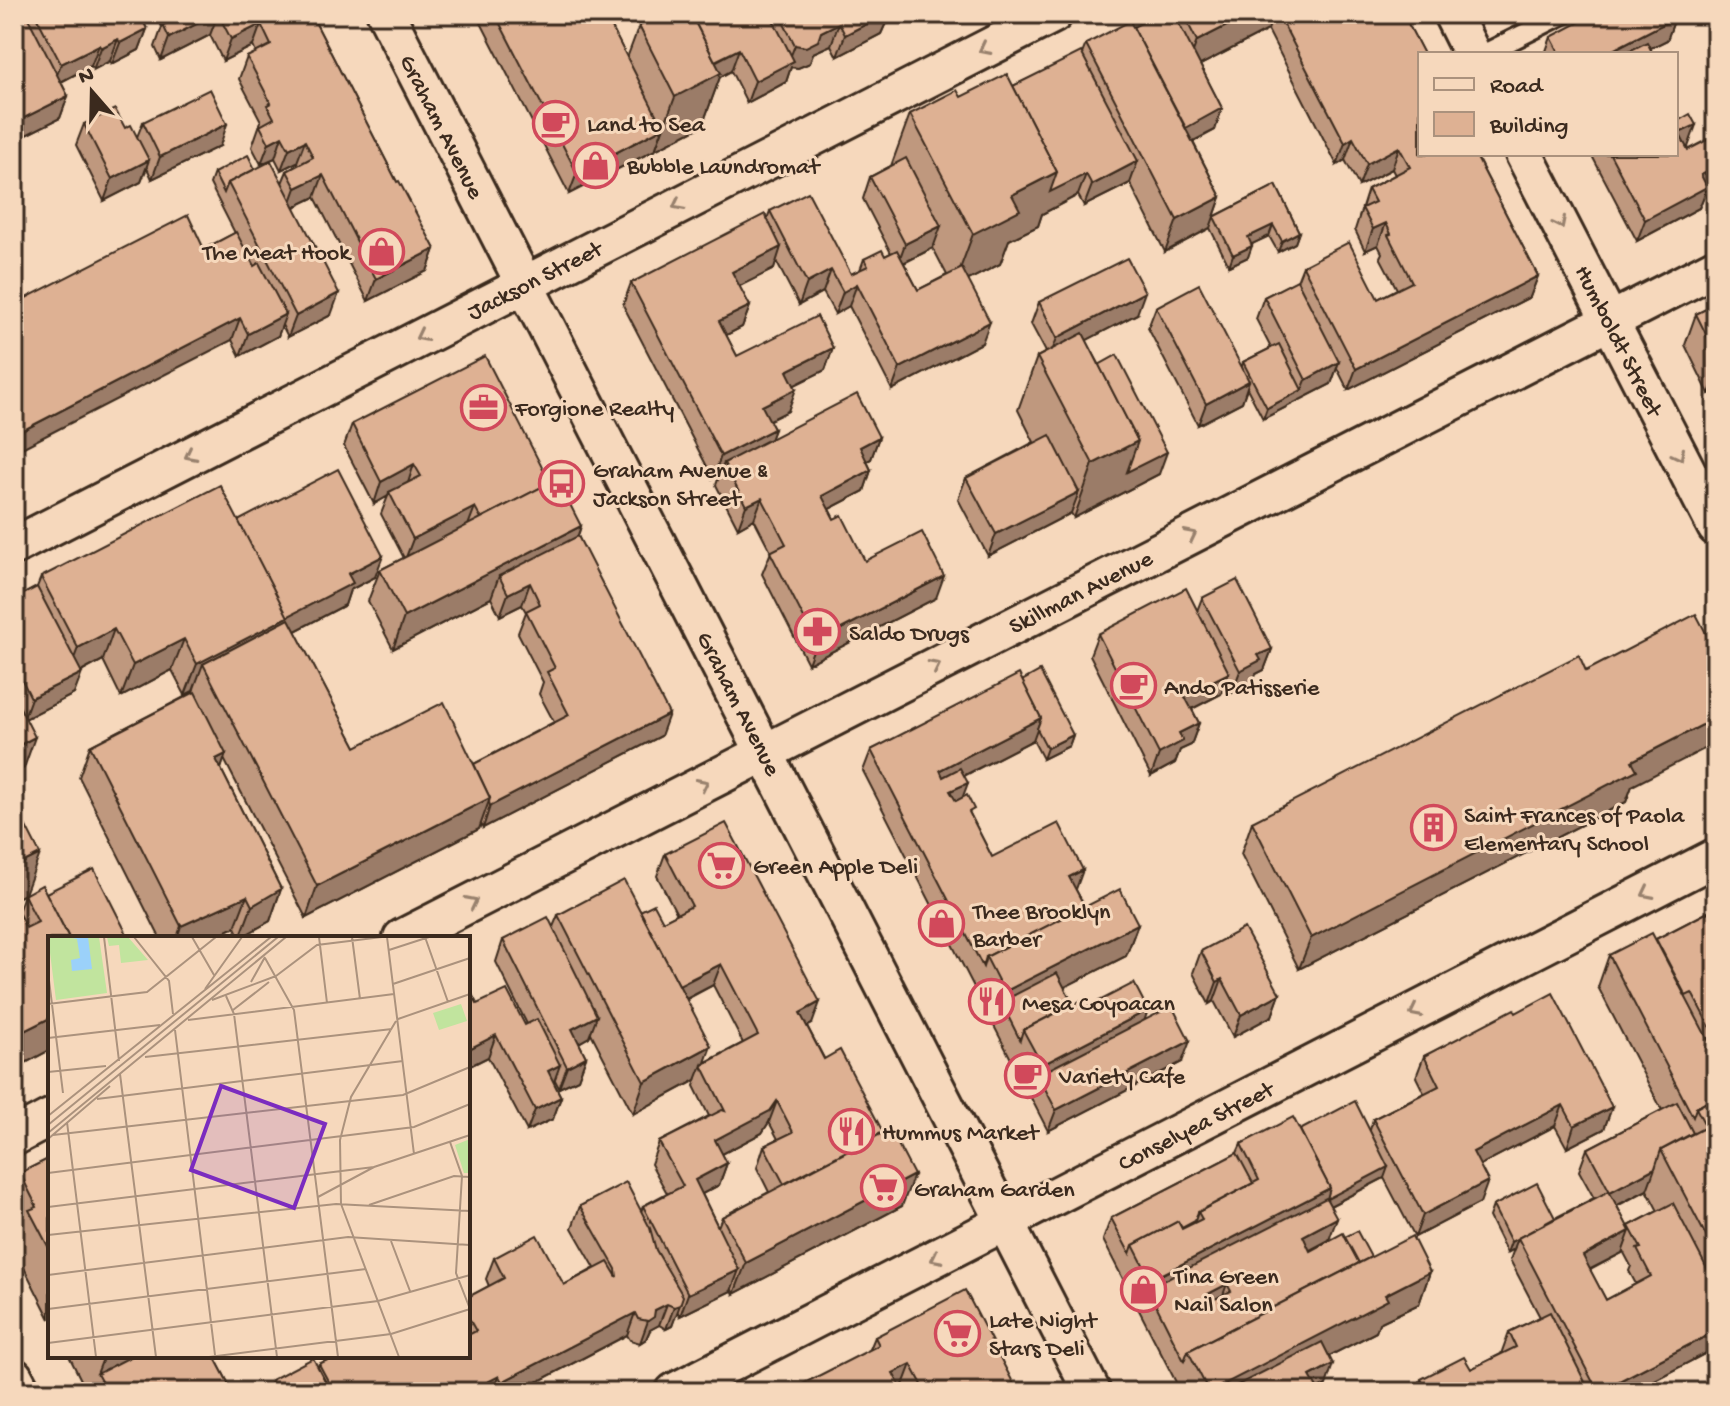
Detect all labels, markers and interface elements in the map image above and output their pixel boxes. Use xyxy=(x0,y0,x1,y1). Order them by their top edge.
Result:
one-way arrow xyxy=(978,40,993,55)
street label: Graham Avenue xyxy=(391,51,489,205)
north arrow xyxy=(52,52,132,132)
legend xyxy=(1418,52,1678,156)
text: N xyxy=(75,62,98,92)
text: Road xyxy=(1490,73,1544,102)
cafe icon: Land to Sea xyxy=(532,99,580,147)
place label: Land to Sea xyxy=(587,112,706,141)
text: Building xyxy=(1489,113,1568,142)
shop icon: Bubble Laundromat xyxy=(572,141,620,189)
place label: Bubble Laundromat xyxy=(626,154,821,183)
one-way arrow xyxy=(671,196,686,211)
one-way arrow xyxy=(1550,215,1565,230)
shop icon: The Meat Hook xyxy=(357,227,405,275)
street label: Jackson Street xyxy=(463,235,610,328)
place label: The Meat Hook xyxy=(201,240,352,269)
street label: Humboldt Street xyxy=(1566,261,1668,424)
one-way arrow xyxy=(415,327,430,342)
office icon: Forgione Realty xyxy=(460,383,508,431)
place label: Forgione Realty xyxy=(514,396,674,425)
one-way arrow xyxy=(184,446,198,461)
one-way arrow xyxy=(1669,446,1684,461)
place label: Graham Avenue & Jackson Street xyxy=(593,458,768,515)
bus stop icon: Graham Avenue & Jackson Street xyxy=(538,459,586,507)
one-way arrow xyxy=(1183,529,1198,545)
street label: Skillman Avenue xyxy=(1005,545,1159,643)
pharmacy icon: Saldo Drugs xyxy=(794,608,842,656)
place label: Saldo Drugs xyxy=(849,621,970,650)
street label: Graham Avenue xyxy=(688,628,786,782)
one-way arrow xyxy=(926,660,941,675)
cafe icon: Ando Patisserie xyxy=(1109,662,1157,710)
place label: Ando Patisserie xyxy=(1164,675,1320,704)
one-way arrow xyxy=(695,778,710,794)
place label: Saint Frances of Paola Elementary School xyxy=(1464,803,1685,860)
building icon: Saint Frances of Paola Elementary School xyxy=(1409,804,1457,852)
supermarket icon: Green Apple Deli xyxy=(698,841,746,889)
place label: Green Apple Deli xyxy=(753,854,918,883)
one-way arrow xyxy=(1640,883,1655,899)
one-way arrow xyxy=(463,897,478,912)
place label: Thee Brooklyn Barber xyxy=(971,899,1111,956)
shop icon: Thee Brooklyn Barber xyxy=(918,900,966,948)
inset map xyxy=(48,936,470,1358)
restaurant icon: Mesa Coyoacan xyxy=(967,978,1015,1026)
place label: Mesa Coyoacan xyxy=(1022,991,1175,1020)
one-way arrow xyxy=(1409,1002,1424,1017)
cafe icon: Variety Cafe xyxy=(1004,1051,1052,1099)
place label: Variety Cafe xyxy=(1058,1064,1186,1093)
street label: Conselyea Street xyxy=(1114,1075,1281,1180)
restaurant icon: Hummus Market xyxy=(827,1107,875,1155)
place label: Hummus Market xyxy=(882,1120,1040,1149)
supermarket icon: Graham Garden xyxy=(859,1164,907,1212)
place label: Graham Garden xyxy=(914,1177,1075,1206)
one-way arrow xyxy=(930,1248,944,1263)
place label: Tina Green Nail Salon xyxy=(1172,1264,1279,1321)
shop icon: Tina Green Nail Salon xyxy=(1119,1265,1167,1313)
place label: Late Night Stars Deli xyxy=(989,1308,1098,1365)
supermarket icon: Late Night Stars Deli xyxy=(934,1309,982,1357)

